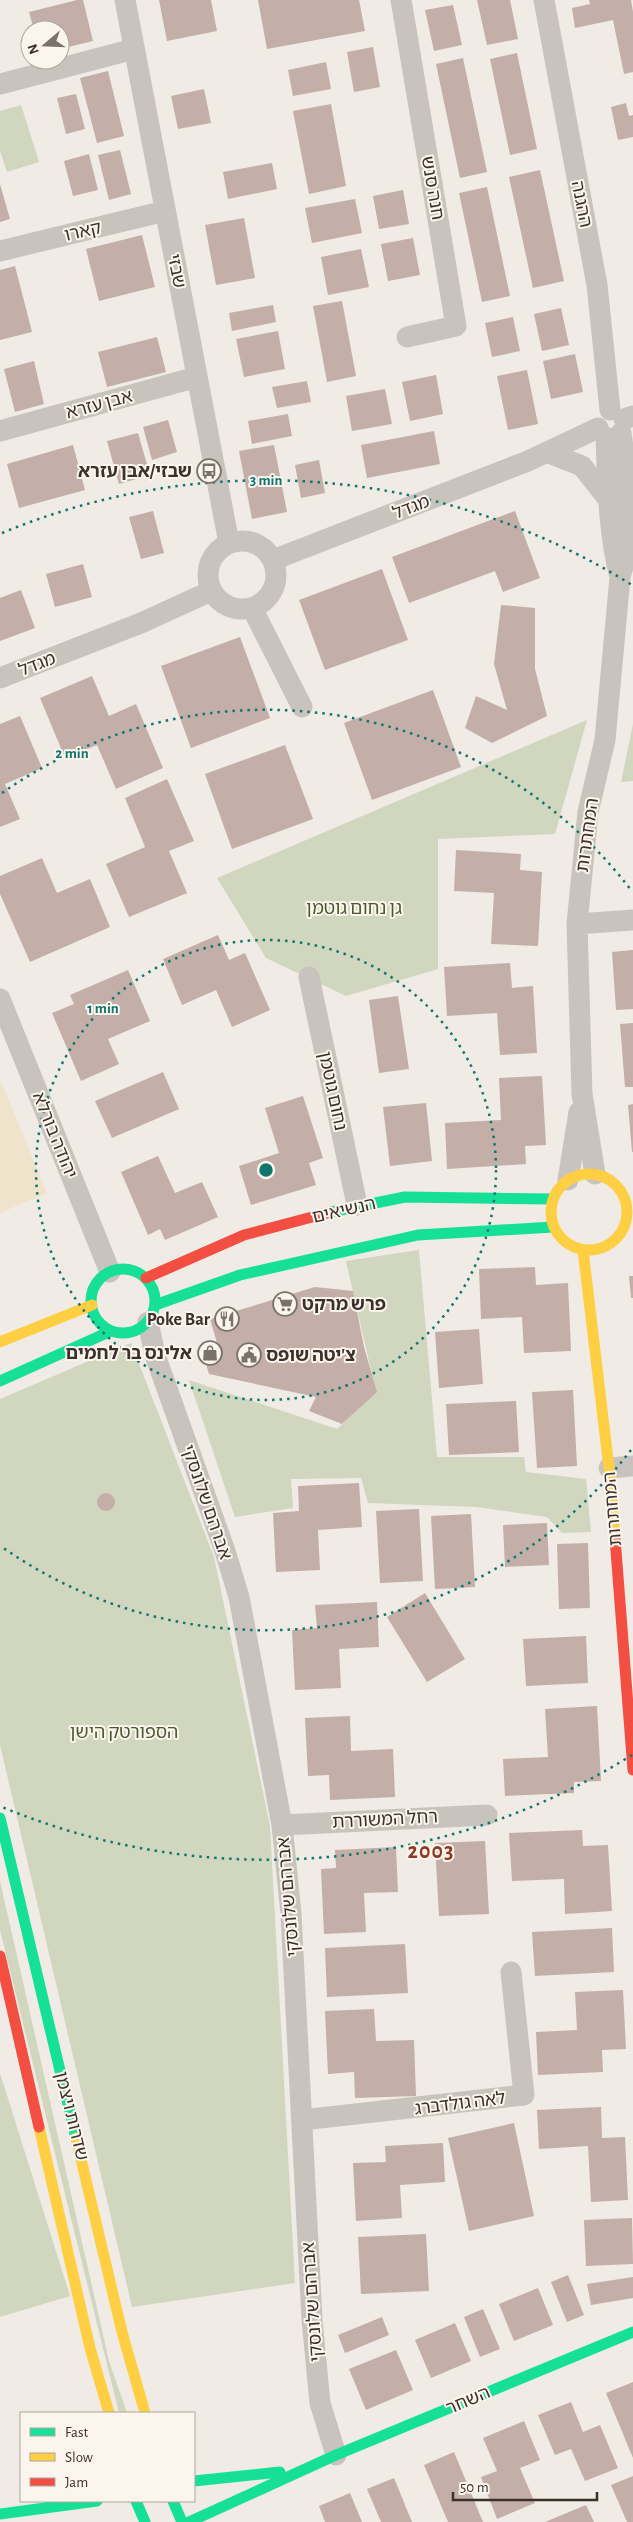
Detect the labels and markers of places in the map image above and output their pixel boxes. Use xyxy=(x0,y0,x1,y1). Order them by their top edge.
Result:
bus stop icon: שבזי/אבן עזרא xyxy=(196,458,222,484)
place label: שבזי/אבן עזרא xyxy=(78,463,192,481)
centre of rings xyxy=(257,1161,275,1179)
supermarket icon: פרש מרקט xyxy=(272,1291,298,1317)
place label: פרש מרקט xyxy=(302,1296,386,1314)
restaurant icon: Poke Bar xyxy=(214,1306,240,1332)
place label: Poke Bar xyxy=(147,1311,211,1329)
shop icon: אלינס בר לחמים xyxy=(197,1340,223,1366)
public building icon: צ'יטה שופס xyxy=(236,1342,262,1368)
place label: אלינס בר לחמים xyxy=(66,1345,192,1363)
place label: צ'יטה שופס xyxy=(266,1347,356,1365)

